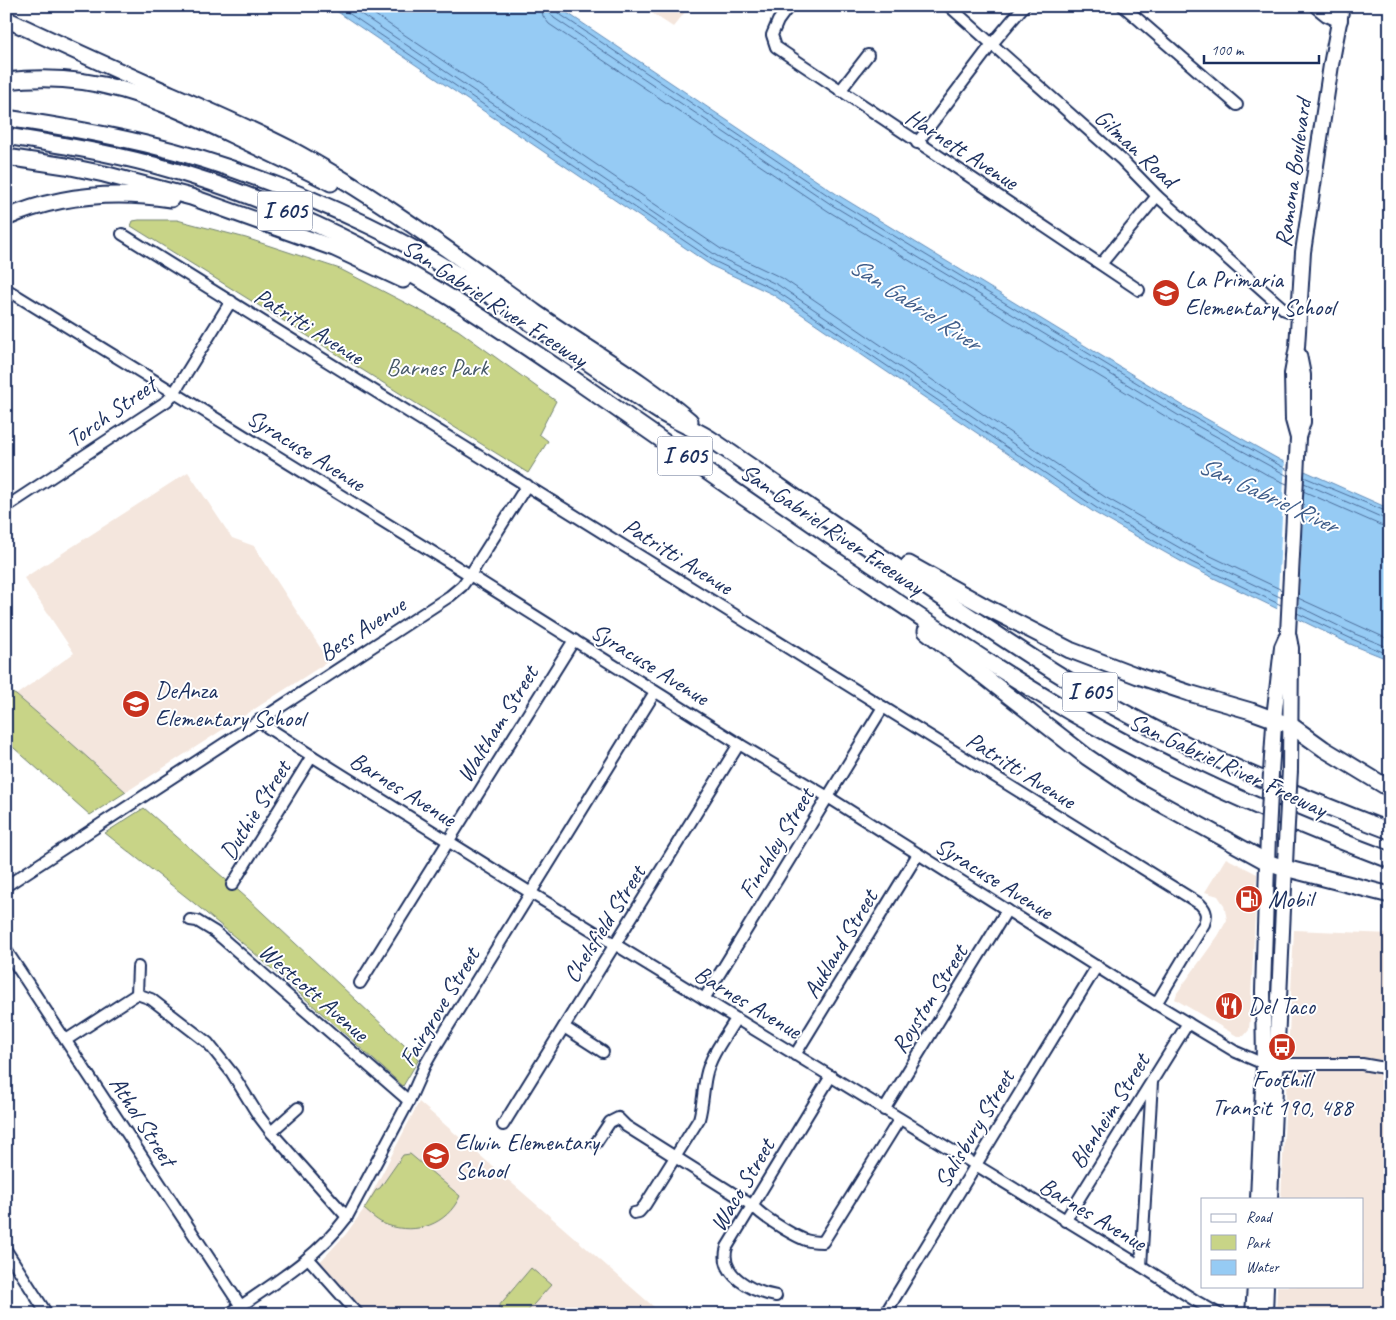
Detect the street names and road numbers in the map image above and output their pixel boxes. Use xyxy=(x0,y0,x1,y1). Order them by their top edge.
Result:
street label: Ramona Boulevard xyxy=(1268,93,1319,249)
street label: Harnett Avenue xyxy=(900,102,1026,198)
street label: Gilman Road xyxy=(1088,102,1186,196)
road number: I 605 xyxy=(258,192,312,230)
street label: San Gabriel River Freeway xyxy=(397,232,595,375)
street label: Patritti Avenue xyxy=(249,281,371,373)
street label: Torch Street xyxy=(60,368,164,454)
street label: Syracuse Avenue xyxy=(241,402,372,499)
road number: I 605 xyxy=(658,436,712,476)
street label: San Gabriel River Freeway xyxy=(735,457,931,602)
street label: Patritti Avenue xyxy=(618,511,740,603)
street label: Bess Avenue xyxy=(313,589,413,668)
street label: Syracuse Avenue xyxy=(585,616,716,713)
street label: Waltham Street xyxy=(449,659,546,788)
road number: I 605 xyxy=(1062,672,1118,712)
street label: San Gabriel River Freeway xyxy=(1124,706,1333,825)
street label: Patritti Avenue xyxy=(961,725,1083,817)
street label: Barnes Avenue xyxy=(344,745,463,835)
street label: Duthie Street xyxy=(213,753,298,865)
street label: Finchley Street xyxy=(731,781,822,904)
street label: Syracuse Avenue xyxy=(929,830,1060,927)
street label: Chelsfield Street xyxy=(556,858,653,988)
street label: Aukland Street xyxy=(796,883,885,1004)
street label: Westcott Avenue xyxy=(253,936,377,1049)
street label: Royston Street xyxy=(884,938,975,1059)
street label: Fairgrove Street xyxy=(392,941,487,1072)
street label: Barnes Avenue xyxy=(689,958,809,1047)
street label: Blenheim Street xyxy=(1062,1046,1157,1174)
street label: Salisbury Street xyxy=(927,1063,1022,1193)
street label: Athol Street xyxy=(103,1070,185,1174)
street label: Waco Street xyxy=(703,1132,782,1237)
street label: Barnes Avenue xyxy=(1034,1170,1154,1259)

